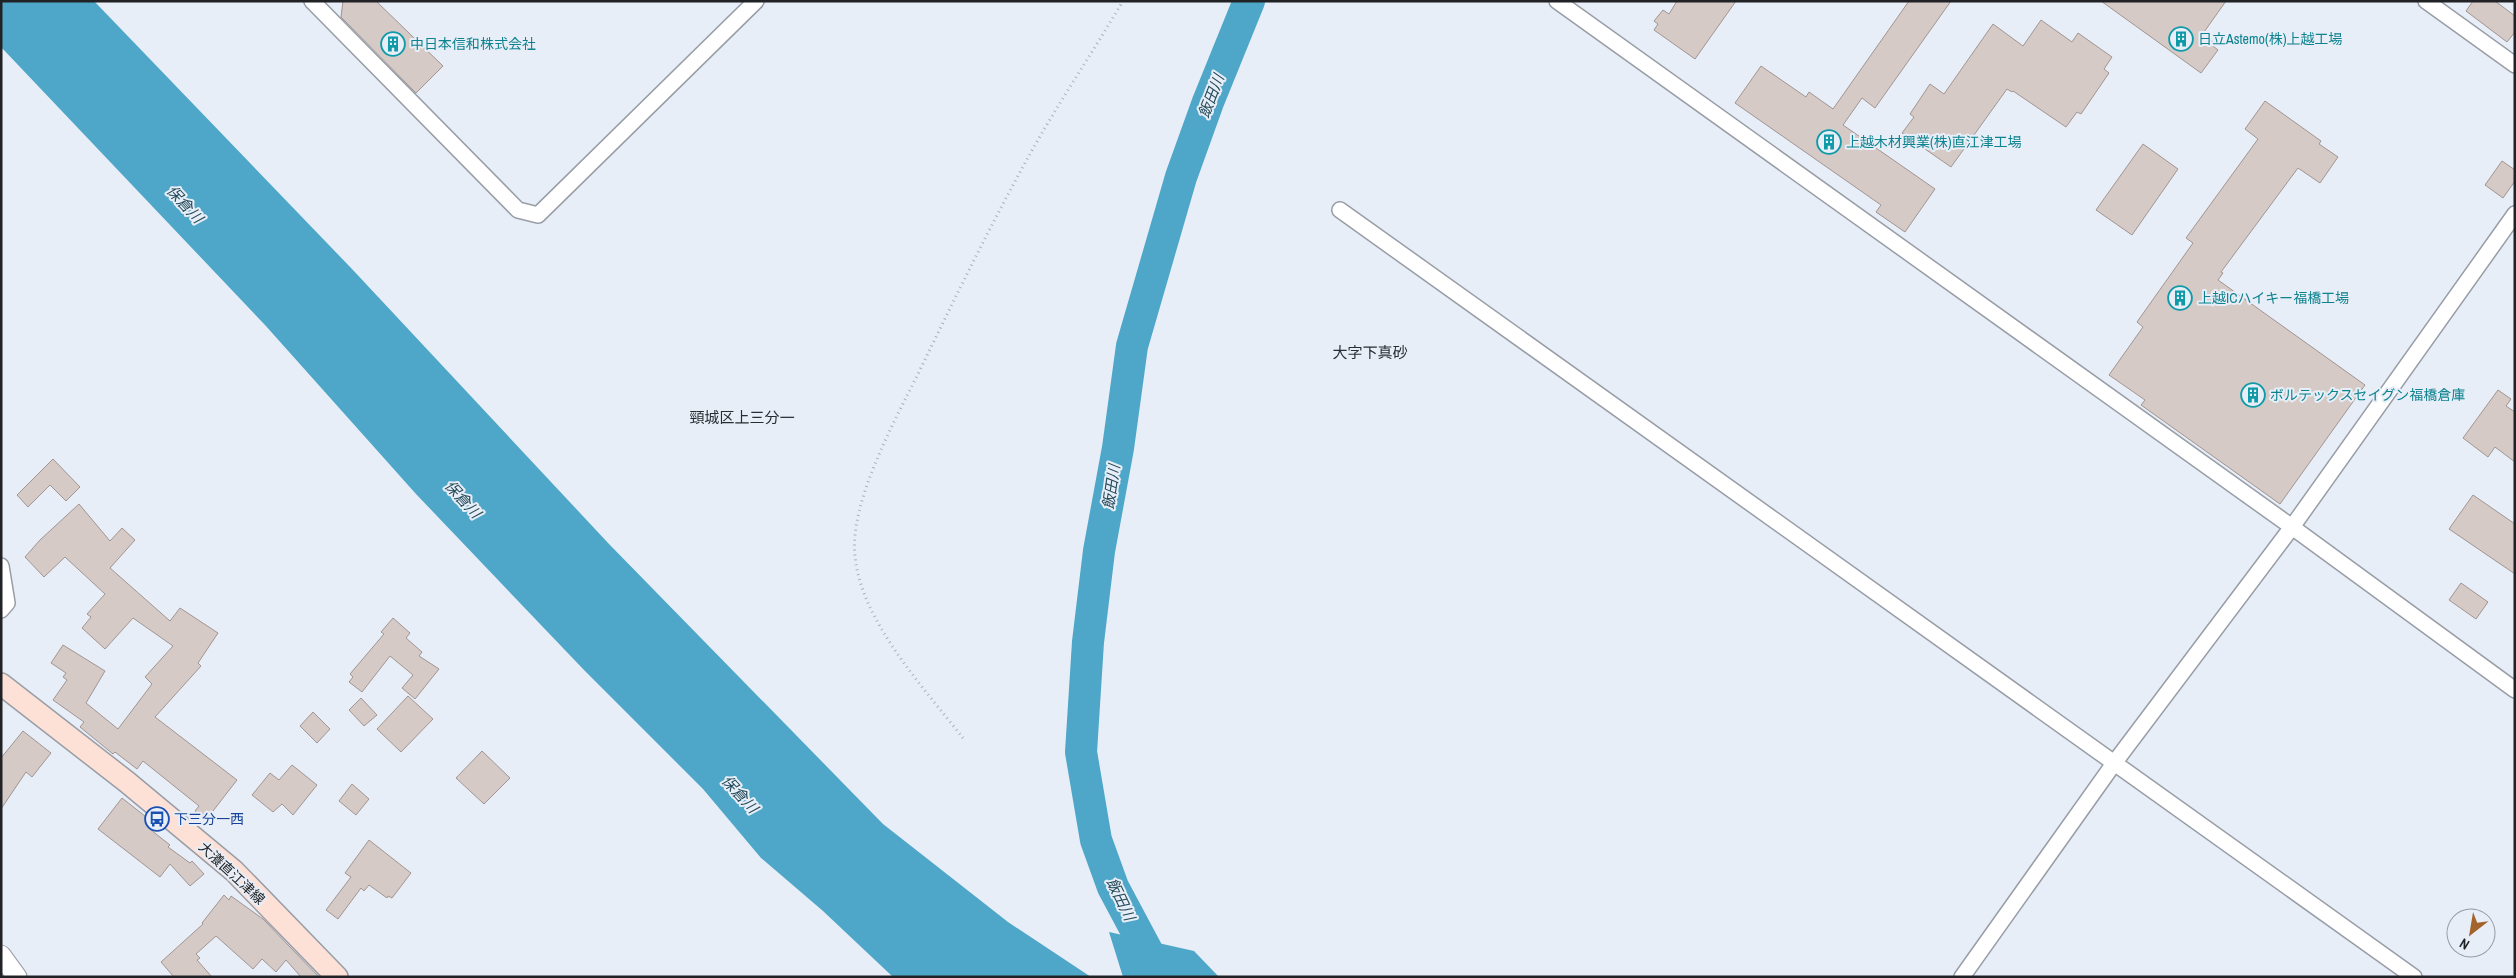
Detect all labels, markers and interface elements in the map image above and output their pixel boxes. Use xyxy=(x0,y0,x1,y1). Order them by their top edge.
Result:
building icon: 日立Astemo(株)上越工場 xyxy=(2168,26,2194,52)
place label: 日立Astemo(株)上越工場 xyxy=(2198,30,2343,48)
building icon: 中日本信和株式会社 xyxy=(380,31,406,57)
place label: 中日本信和株式会社 xyxy=(410,35,536,53)
water label: 飯田川 xyxy=(1193,69,1230,121)
building icon: 上越木材興業(株)直江津工場 xyxy=(1816,129,1842,155)
place label: 上越木材興業(株)直江津工場 xyxy=(1846,133,2022,151)
water label: 保倉川 xyxy=(162,180,209,229)
building icon: 上越ICハイキー福橋工場 xyxy=(2167,285,2193,311)
place label: 上越ICハイキー福橋工場 xyxy=(2198,289,2349,307)
district label: 大字下真砂 xyxy=(1332,342,1408,363)
building icon: ボルテックスセイグン福橋倉庫 xyxy=(2240,382,2266,408)
place label: ボルテックスセイグン福橋倉庫 xyxy=(2270,386,2465,404)
district label: 頸城区上三分一 xyxy=(689,407,795,428)
water label: 飯田川 xyxy=(1097,461,1125,511)
water label: 保倉川 xyxy=(440,475,487,524)
water label: 保倉川 xyxy=(717,770,764,819)
bus stop icon: 下三分一西 xyxy=(144,806,170,832)
place label: 下三分一西 xyxy=(174,810,244,828)
street label: 大瀁直江津線 xyxy=(195,838,269,908)
water label: 飯田川 xyxy=(1102,874,1141,926)
north arrow xyxy=(2446,908,2496,958)
text: N xyxy=(2456,934,2472,954)

